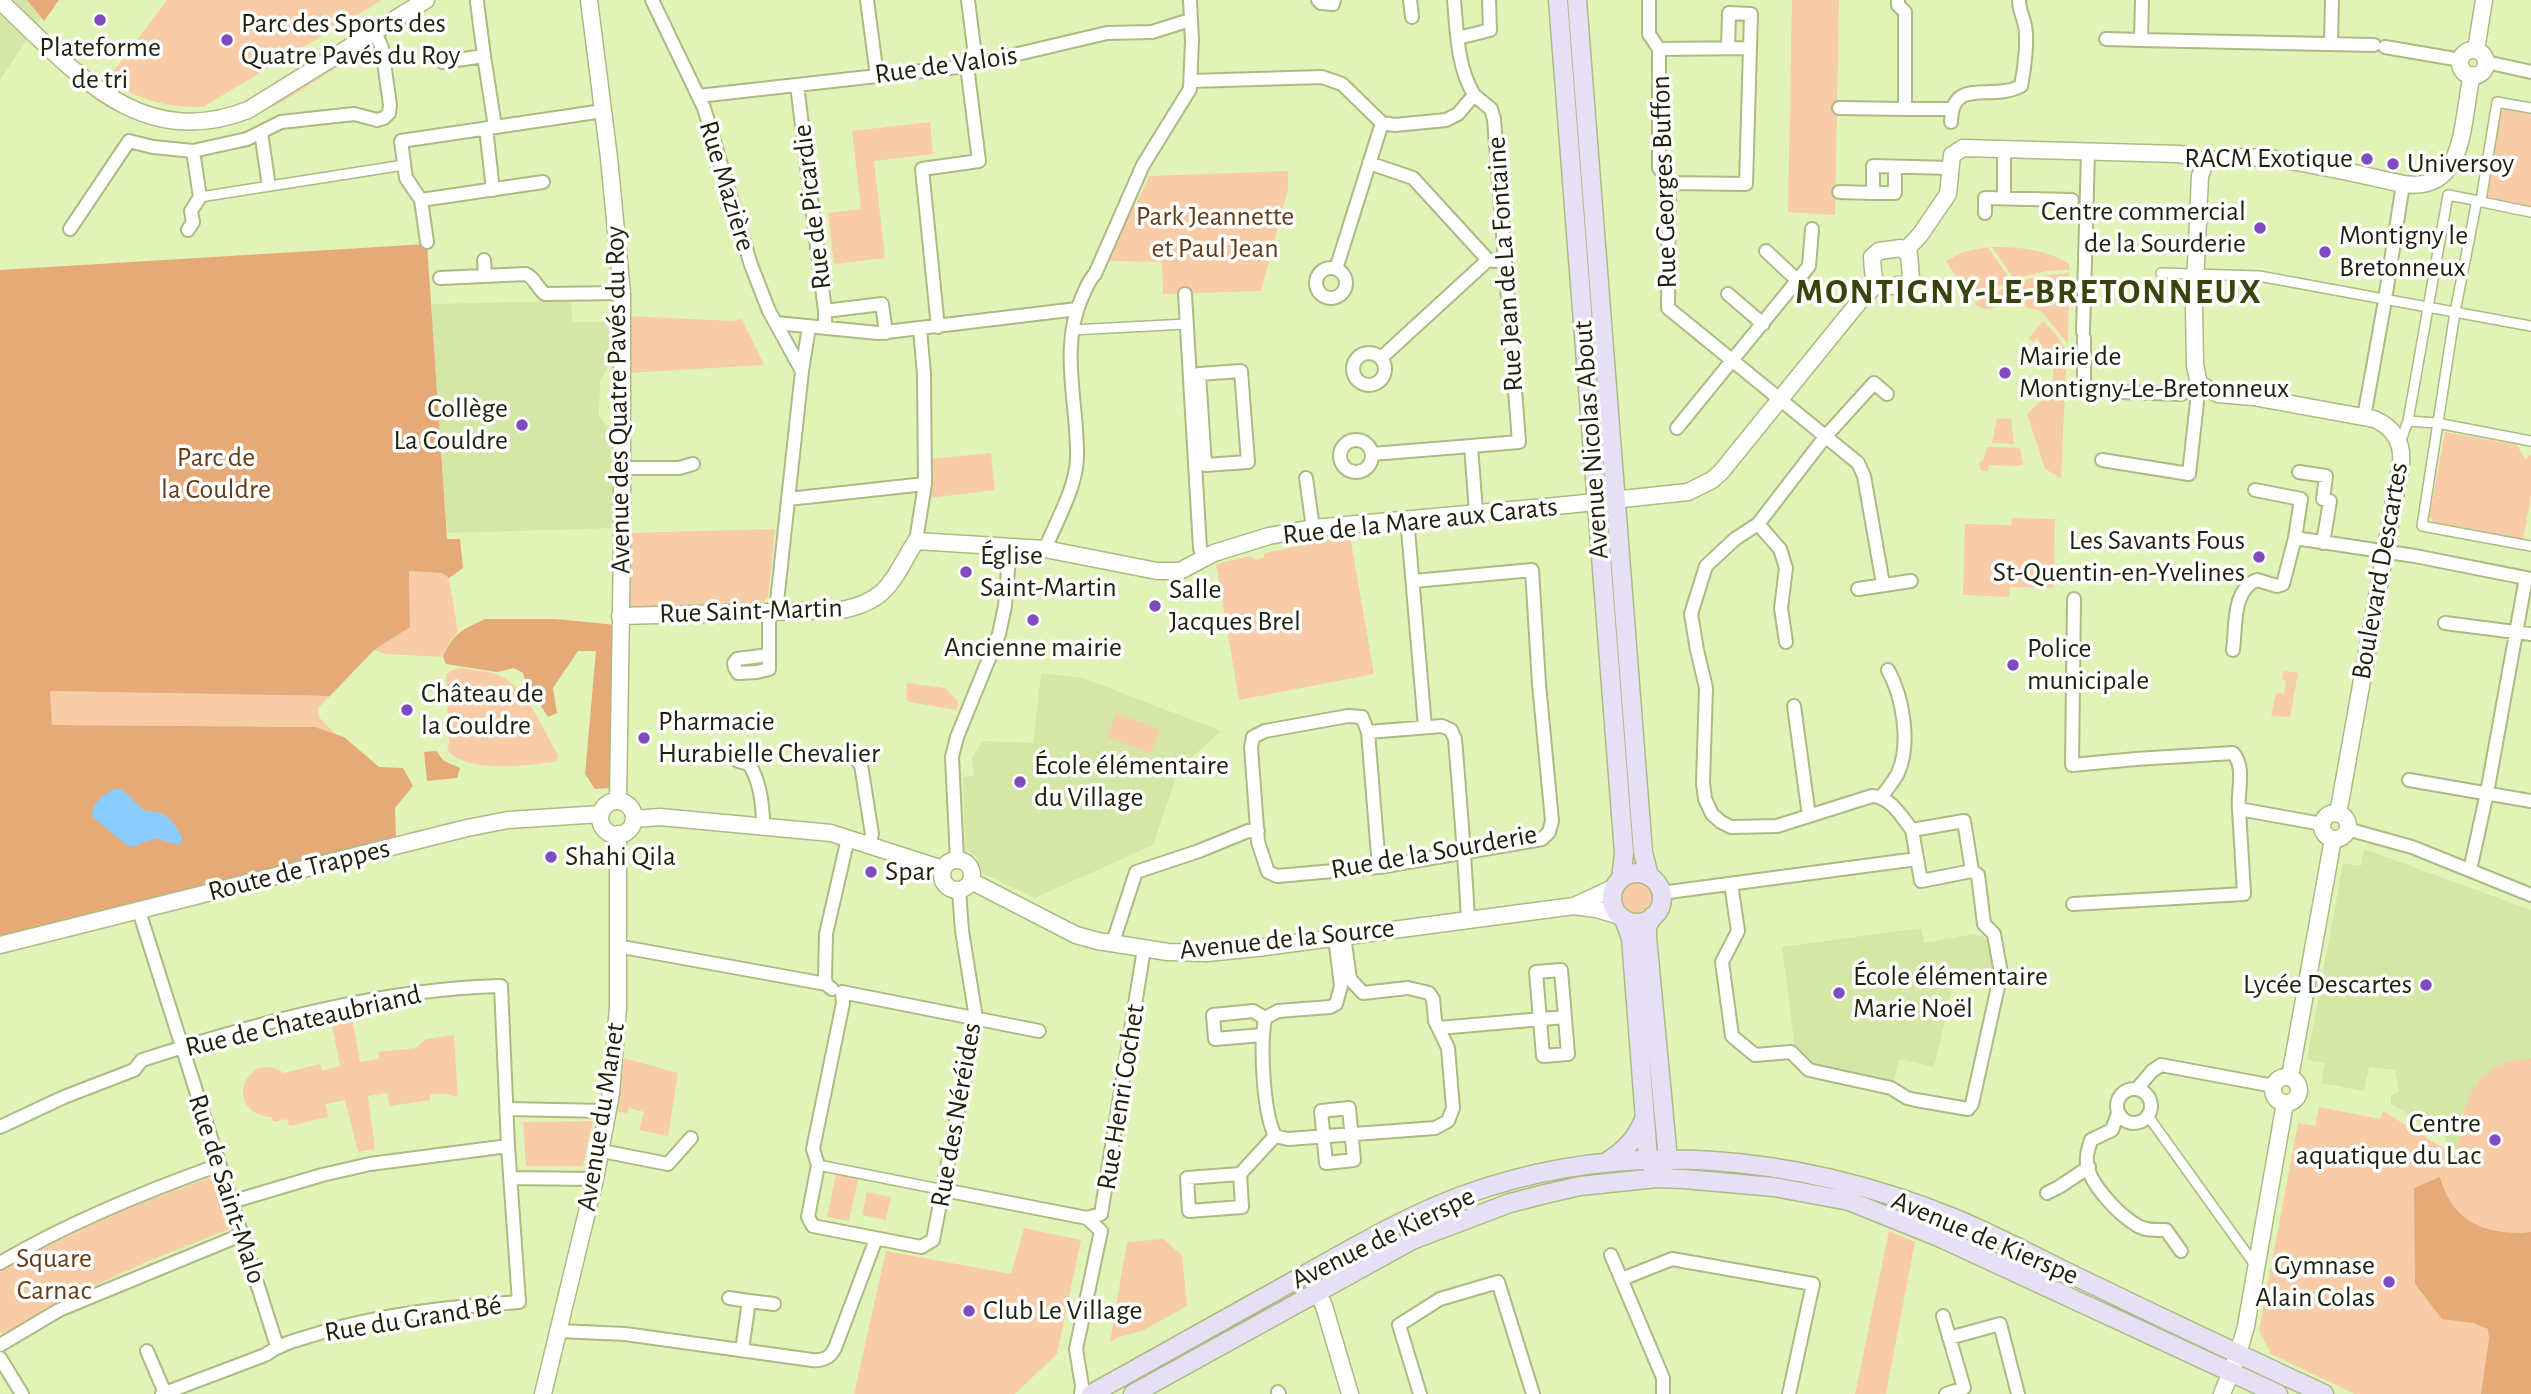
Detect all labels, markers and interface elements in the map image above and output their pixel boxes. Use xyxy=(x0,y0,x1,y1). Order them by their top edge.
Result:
place label: Parc des Sports des Quatre Pavés du Roy xyxy=(241,7,461,73)
marker: Plateforme de tri xyxy=(92,12,108,28)
place label: Plateforme de tri xyxy=(39,31,161,97)
marker: Parc des Sports des Quatre Pavés du Roy xyxy=(219,32,235,48)
street label: Rue de Valois xyxy=(872,38,1020,92)
street label: Rue Georges Buffon xyxy=(1643,75,1685,289)
street label: Rue Mazière xyxy=(691,117,763,255)
street label: Rue de Picardie xyxy=(785,122,839,292)
street label: Rue Jean de La Fontaine xyxy=(1479,135,1531,393)
place label: RACM Exotique xyxy=(2184,142,2353,176)
place label: Universoy xyxy=(2407,147,2514,181)
marker: RACM Exotique xyxy=(2359,151,2375,167)
marker: Universoy xyxy=(2385,156,2401,172)
place label: Centre commercial de la Sourderie xyxy=(2041,195,2246,261)
park label: Park Jeannette et Paul Jean xyxy=(1136,200,1294,266)
place label: Montigny le Bretonneux xyxy=(2339,219,2468,285)
marker: Centre commercial de la Sourderie xyxy=(2252,220,2268,236)
street label: Avenue des Quatre Pavés du Roy xyxy=(598,226,638,574)
marker: Montigny le Bretonneux xyxy=(2317,244,2333,260)
district label: MONTIGNY-LE-BRETONNEUX xyxy=(1798,271,2260,313)
street label: Avenue Nicolas About xyxy=(1566,320,1616,560)
place label: Mairie de Montigny-Le-Bretonneux xyxy=(2019,340,2289,406)
marker: Mairie de Montigny-Le-Bretonneux xyxy=(1997,365,2013,381)
place label: Collège La Couldre xyxy=(393,392,508,458)
marker: Collège La Couldre xyxy=(514,417,530,433)
park label: Parc de la Couldre xyxy=(161,441,271,507)
street label: Boulevard Descartes xyxy=(2344,460,2416,682)
street label: Rue de la Mare aux Carats xyxy=(1281,490,1559,552)
place label: Les Savants Fous St-Quentin-en-Yvelines xyxy=(1993,524,2245,590)
place label: Église Saint-Martin xyxy=(980,539,1117,605)
marker: Les Savants Fous St-Quentin-en-Yvelines xyxy=(2251,549,2267,565)
marker: Église Saint-Martin xyxy=(958,564,974,580)
place label: Salle Jacques Brel xyxy=(1169,573,1301,639)
street label: Rue Saint-Martin xyxy=(659,591,843,631)
marker: Salle Jacques Brel xyxy=(1147,598,1163,614)
marker: Ancienne mairie xyxy=(1025,612,1041,628)
place label: Ancienne mairie xyxy=(944,631,1122,665)
place label: Police municipale xyxy=(2027,632,2149,698)
marker: Police municipale xyxy=(2005,657,2021,673)
place label: Château de la Couldre xyxy=(421,677,544,743)
marker: Château de la Couldre xyxy=(399,702,415,718)
place label: Pharmacie Hurabielle Chevalier xyxy=(658,705,880,771)
marker: Pharmacie Hurabielle Chevalier xyxy=(636,730,652,746)
place label: École élémentaire du Village xyxy=(1034,749,1229,815)
marker: École élémentaire du Village xyxy=(1012,774,1028,790)
street label: Rue de la Sourderie xyxy=(1328,817,1540,887)
street label: Route de Trappes xyxy=(205,831,393,909)
place label: Shahi Qila xyxy=(565,840,676,874)
marker: Shahi Qila xyxy=(543,849,559,865)
place label: Spar xyxy=(885,855,934,889)
marker: Spar xyxy=(863,864,879,880)
street label: Avenue de la Source xyxy=(1178,911,1396,967)
place label: École élémentaire Marie Noël xyxy=(1853,960,2048,1026)
place label: Lycée Descartes xyxy=(2243,968,2412,1002)
marker: Lycée Descartes xyxy=(2418,977,2434,993)
street label: Rue de Chateaubriand xyxy=(182,978,424,1064)
marker: École élémentaire Marie Noël xyxy=(1831,985,1847,1001)
street label: Rue Henri Cochet xyxy=(1090,1002,1152,1192)
street label: Avenue du Manet xyxy=(570,1020,632,1214)
street label: Rue des Néréides xyxy=(923,1020,989,1210)
street label: Rue de Saint-Malo xyxy=(181,1090,273,1288)
place label: Centre aquatique du Lac xyxy=(2296,1107,2481,1173)
marker: Centre aquatique du Lac xyxy=(2487,1132,2503,1148)
street label: Avenue de Kierspe xyxy=(1286,1179,1480,1297)
street label: Avenue de Kierspe xyxy=(1886,1183,2084,1293)
park label: Square Carnac xyxy=(16,1242,92,1308)
place label: Gymnase Alain Colas xyxy=(2255,1249,2375,1315)
marker: Gymnase Alain Colas xyxy=(2381,1274,2397,1290)
street label: Rue du Grand Bé xyxy=(322,1288,504,1350)
place label: Club Le Village xyxy=(983,1294,1142,1328)
marker: Club Le Village xyxy=(961,1303,977,1319)

